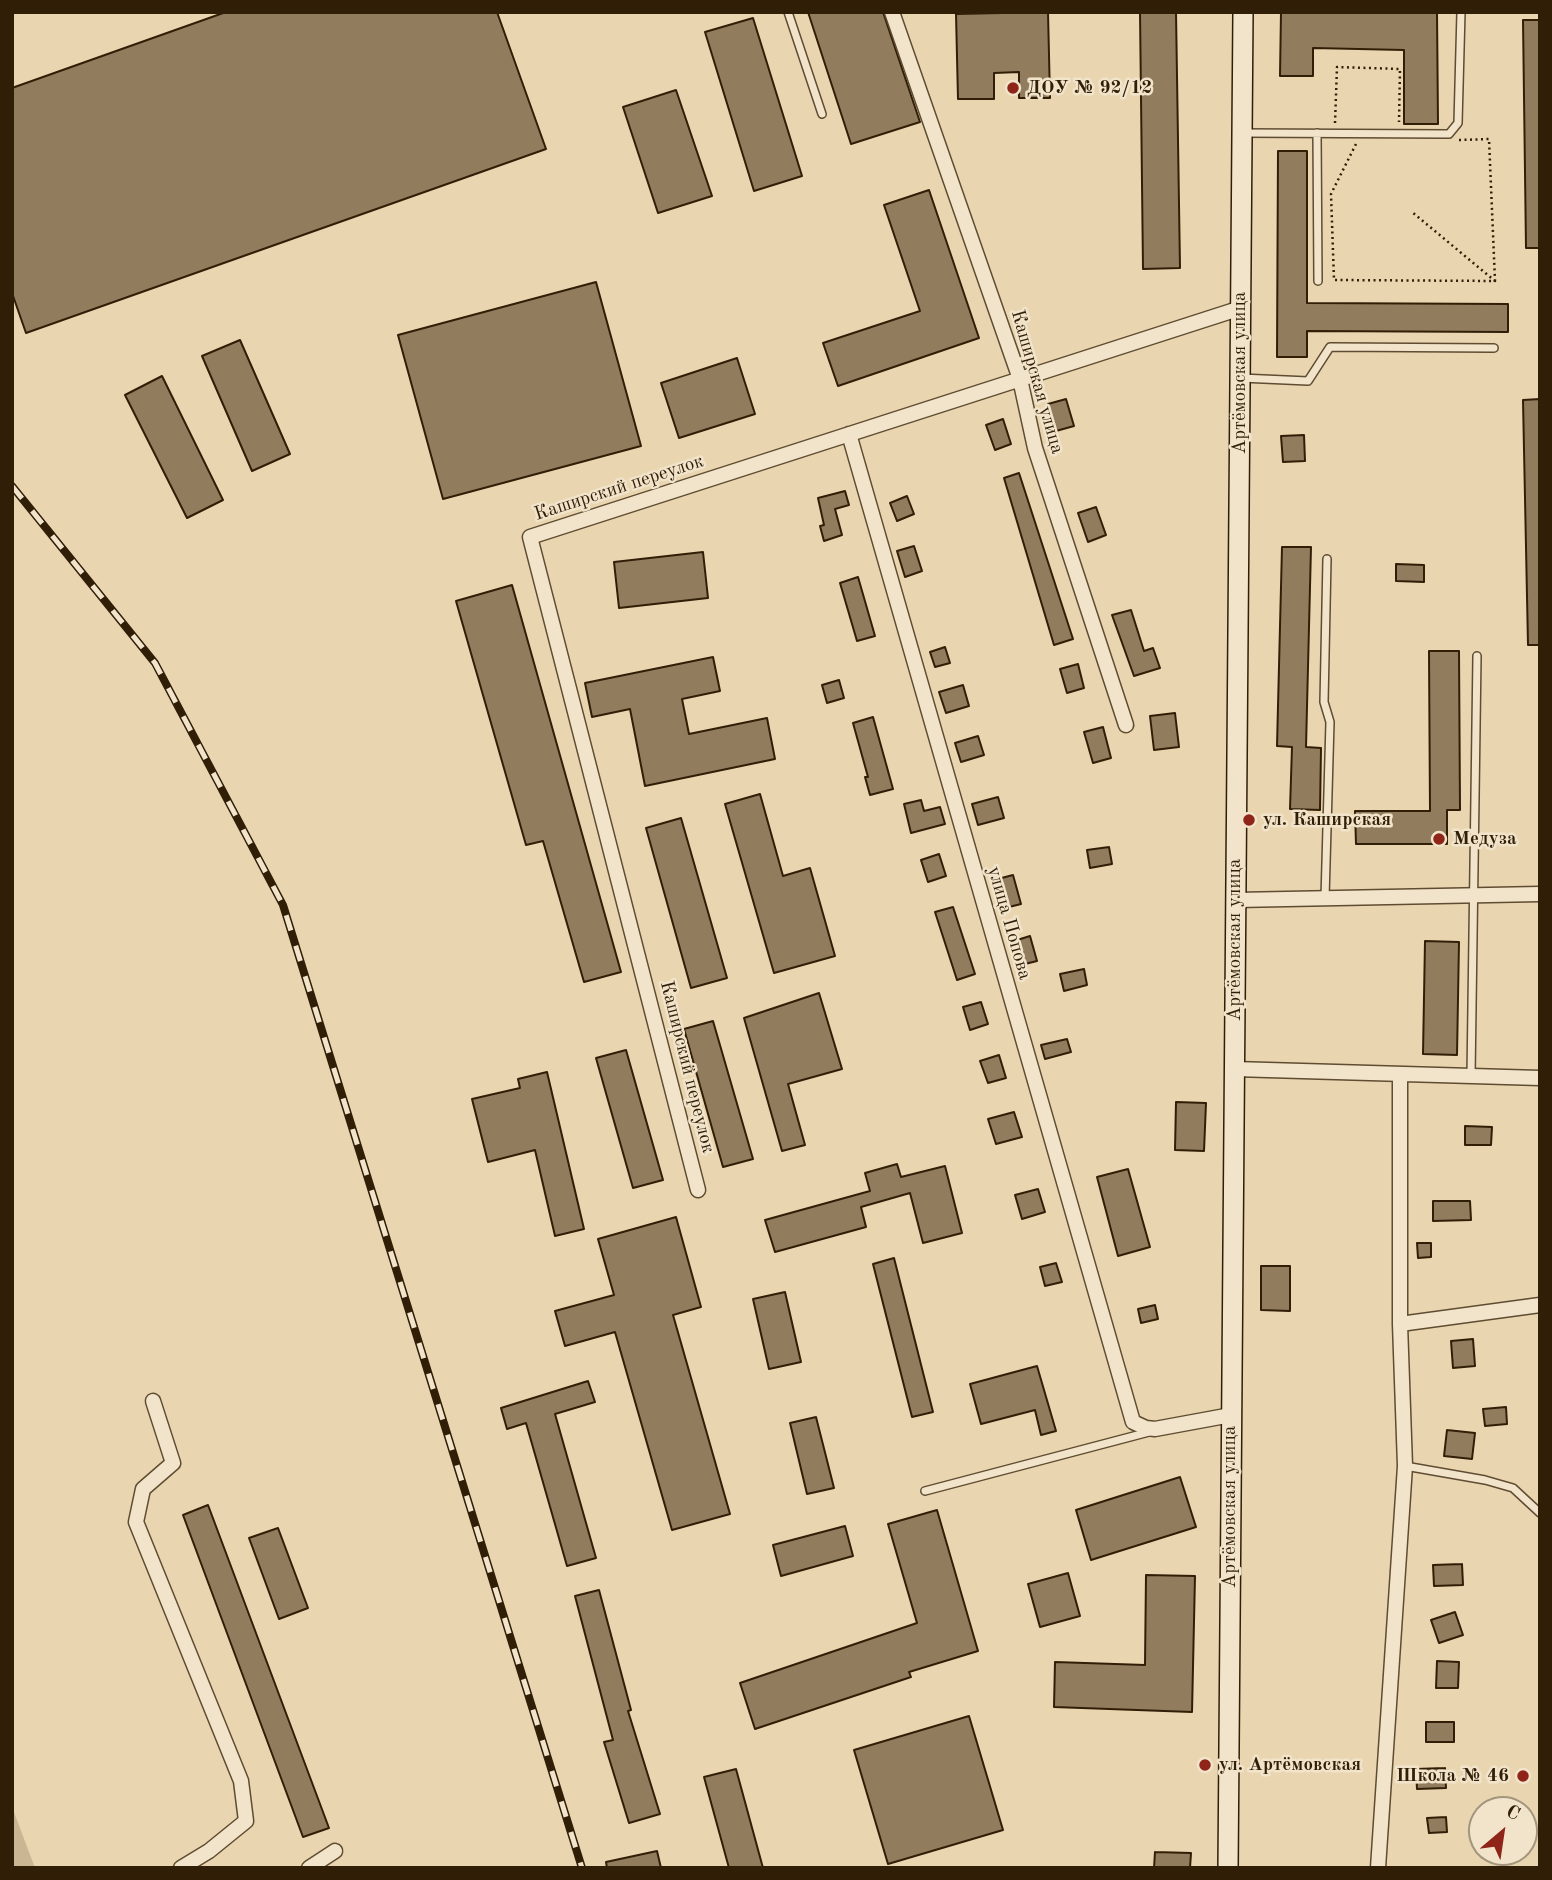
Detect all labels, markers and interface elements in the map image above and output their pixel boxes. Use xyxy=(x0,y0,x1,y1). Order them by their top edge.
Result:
place label: ДОУ № 92/12 xyxy=(1027,77,1152,99)
marker: ДОУ № 92/12 xyxy=(1005,80,1021,96)
street label: Артёмовская улица xyxy=(1229,292,1251,454)
street label: Каширская улица xyxy=(1006,307,1068,457)
street label: Каширский переулок xyxy=(531,450,707,526)
place label: ул. Каширская xyxy=(1263,809,1391,831)
marker: ул. Каширская xyxy=(1241,812,1257,828)
place label: Медуза xyxy=(1453,828,1517,850)
marker: Медуза xyxy=(1431,831,1447,847)
street label: Артёмовская улица xyxy=(1224,859,1246,1021)
street label: улица Попова xyxy=(982,864,1036,982)
street label: Каширский переулок xyxy=(655,979,719,1155)
street label: Артёмовская улица xyxy=(1219,1426,1241,1588)
place label: ул. Артёмовская xyxy=(1219,1754,1361,1776)
marker: ул. Артёмовская xyxy=(1197,1757,1213,1773)
place label: Школа № 46 xyxy=(1396,1765,1509,1787)
marker: Школа № 46 xyxy=(1515,1768,1531,1784)
north arrow xyxy=(1468,1796,1538,1866)
text: С xyxy=(1502,1803,1523,1825)

